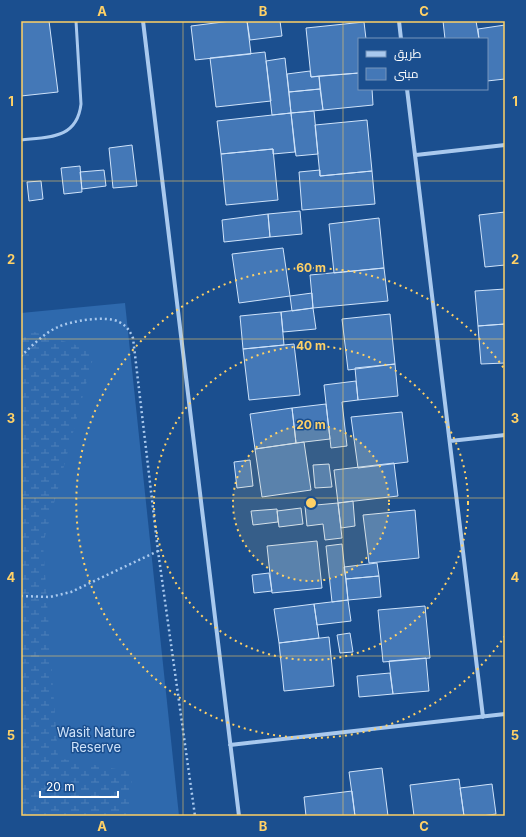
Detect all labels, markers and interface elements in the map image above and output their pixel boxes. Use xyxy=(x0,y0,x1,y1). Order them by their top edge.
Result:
text: A xyxy=(97,3,107,19)
text: B xyxy=(259,3,268,19)
text: C xyxy=(419,3,429,19)
legend xyxy=(358,38,488,90)
text: طريق xyxy=(394,46,422,61)
text: مبنى xyxy=(394,66,419,81)
text: 1 xyxy=(8,93,14,109)
text: 1 xyxy=(512,93,518,109)
text: 2 xyxy=(7,251,15,267)
text: 2 xyxy=(511,251,519,267)
text: 60 m xyxy=(296,260,326,275)
text: 40 m xyxy=(296,338,326,353)
text: 3 xyxy=(7,410,15,426)
text: 3 xyxy=(511,410,519,426)
text: 20 m xyxy=(296,417,326,432)
centre of rings xyxy=(304,496,318,510)
text: 4 xyxy=(7,569,16,585)
text: 4 xyxy=(511,569,520,585)
park label: Wasit Nature Reserve xyxy=(57,724,135,755)
text: 5 xyxy=(7,727,15,743)
text: 5 xyxy=(511,727,519,743)
scale bar xyxy=(40,773,118,799)
text: 20 m xyxy=(46,779,75,794)
text: A xyxy=(97,818,107,834)
text: B xyxy=(259,818,268,834)
text: C xyxy=(419,818,429,834)

